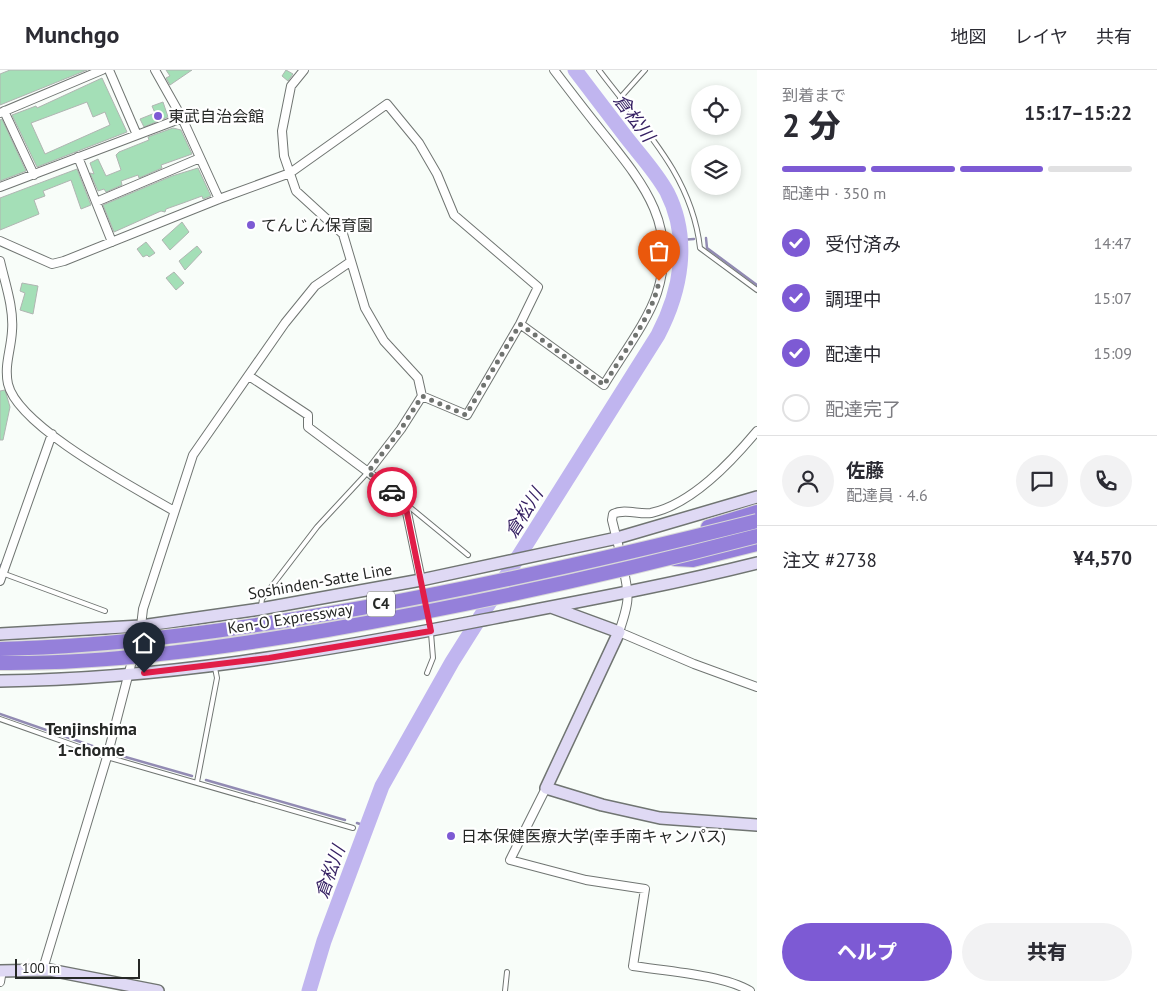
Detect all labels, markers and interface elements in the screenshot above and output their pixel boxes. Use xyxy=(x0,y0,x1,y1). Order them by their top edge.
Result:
text: Munchgo xyxy=(25,19,119,50)
text: 地図 xyxy=(951,25,987,48)
text: レイヤ xyxy=(1015,25,1068,48)
text: 共有 xyxy=(1096,25,1132,48)
map controls xyxy=(691,85,741,195)
button: locate xyxy=(691,85,741,135)
text: 到着まで xyxy=(782,85,846,105)
water label: 倉松川 xyxy=(609,89,661,148)
text: 15:17–15:22 xyxy=(1024,101,1132,125)
text: 2 分 xyxy=(782,104,840,146)
place label: 東武自治会館 xyxy=(168,106,264,126)
marker: 東武自治会館 xyxy=(152,110,164,122)
button: layers xyxy=(691,145,741,195)
text: 配達中 · 350 m xyxy=(782,183,886,203)
place label: てんじん保育園 xyxy=(261,215,373,235)
marker: てんじん保育園 xyxy=(245,219,257,231)
icon: check xyxy=(782,229,810,257)
pin xyxy=(638,230,680,281)
text: 受付済み xyxy=(825,232,901,256)
text: 14:47 xyxy=(1094,233,1132,253)
icon: bag xyxy=(645,237,673,265)
icon: check xyxy=(782,284,810,312)
text: 調理中 xyxy=(825,287,882,311)
text: 15:07 xyxy=(1094,288,1132,308)
icon: check xyxy=(782,339,810,367)
text: 配達中 xyxy=(825,342,882,366)
text: 15:09 xyxy=(1094,343,1132,363)
text: 配達完了 xyxy=(825,397,901,421)
button: person xyxy=(782,455,834,507)
button: chat xyxy=(1016,455,1068,507)
button: phone xyxy=(1080,455,1132,507)
text: 佐藤 xyxy=(846,458,884,482)
courier xyxy=(367,467,417,517)
icon: car xyxy=(378,478,406,506)
water label: 倉松川 xyxy=(500,482,549,542)
text: 配達員 · 4.6 xyxy=(846,485,928,505)
text: ¥4,570 xyxy=(1073,546,1132,570)
text: 注文 #2738 xyxy=(782,548,877,572)
street label: Soshinden-Satte Line xyxy=(246,558,394,604)
road number: C4 xyxy=(367,592,395,616)
street label: Ken-O Expressway xyxy=(226,598,355,638)
pin xyxy=(123,622,165,673)
icon: home xyxy=(130,629,158,657)
district label: Tenjinshima 1-chome xyxy=(45,717,137,761)
place label: 日本保健医療大学(幸手南キャンパス) xyxy=(461,826,726,846)
marker: 日本保健医療大学(幸手南キャンパス) xyxy=(445,830,457,842)
water label: 倉松川 xyxy=(309,841,350,901)
button: ヘルプ xyxy=(782,923,952,981)
button: 共有 xyxy=(962,923,1132,981)
scale bar xyxy=(15,956,140,979)
text: 100 m xyxy=(22,959,60,977)

